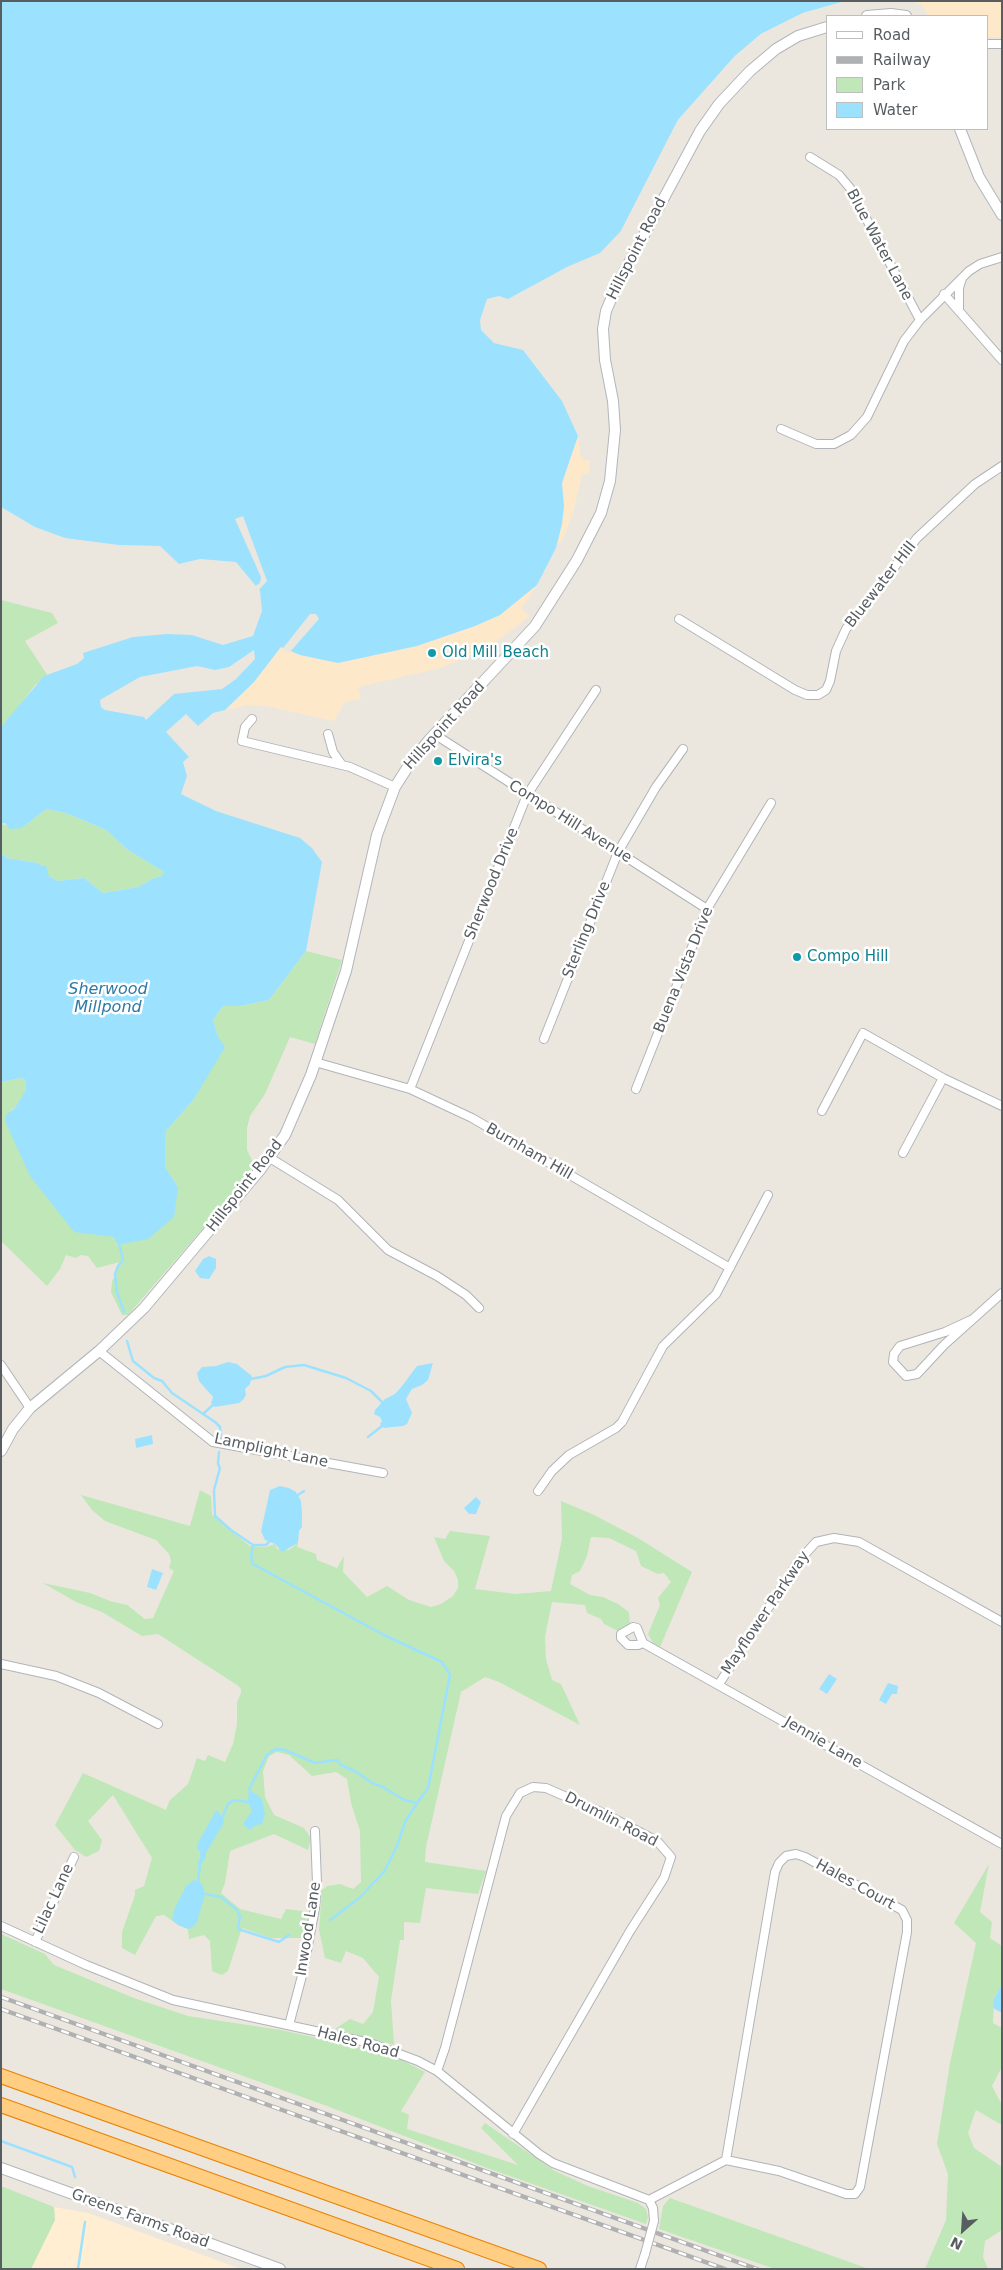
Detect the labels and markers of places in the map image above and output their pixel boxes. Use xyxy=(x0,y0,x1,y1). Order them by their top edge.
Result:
place label: Old Mill Beach xyxy=(442,644,549,662)
marker: Old Mill Beach xyxy=(426,647,438,659)
place label: Elvira's xyxy=(448,752,502,770)
marker: Elvira's xyxy=(432,755,444,767)
place label: Compo Hill xyxy=(807,948,889,966)
marker: Compo Hill xyxy=(791,951,803,963)

